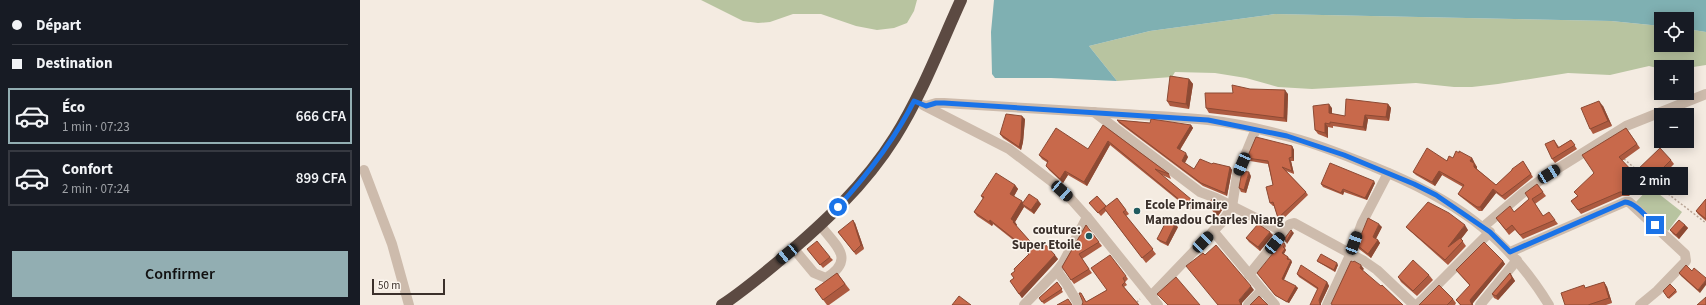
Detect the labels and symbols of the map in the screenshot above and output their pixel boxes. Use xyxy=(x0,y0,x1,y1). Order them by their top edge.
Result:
car xyxy=(1232,151,1252,177)
car xyxy=(1536,163,1562,185)
callout: 2 min xyxy=(1622,167,1688,195)
car xyxy=(1049,179,1075,203)
place label: Ecole Primaire Mamadou Charles Niang xyxy=(1145,196,1284,229)
route start xyxy=(829,198,847,216)
marker: Ecole Primaire Mamadou Charles Niang xyxy=(1132,206,1142,216)
route end xyxy=(1646,216,1664,234)
place label: couture: Super Etoile xyxy=(1012,221,1081,254)
car xyxy=(1190,229,1216,255)
car xyxy=(1263,230,1287,256)
car xyxy=(1344,230,1364,256)
marker: couture: Super Etoile xyxy=(1084,231,1094,241)
car xyxy=(774,242,800,266)
scale bar xyxy=(372,277,445,296)

